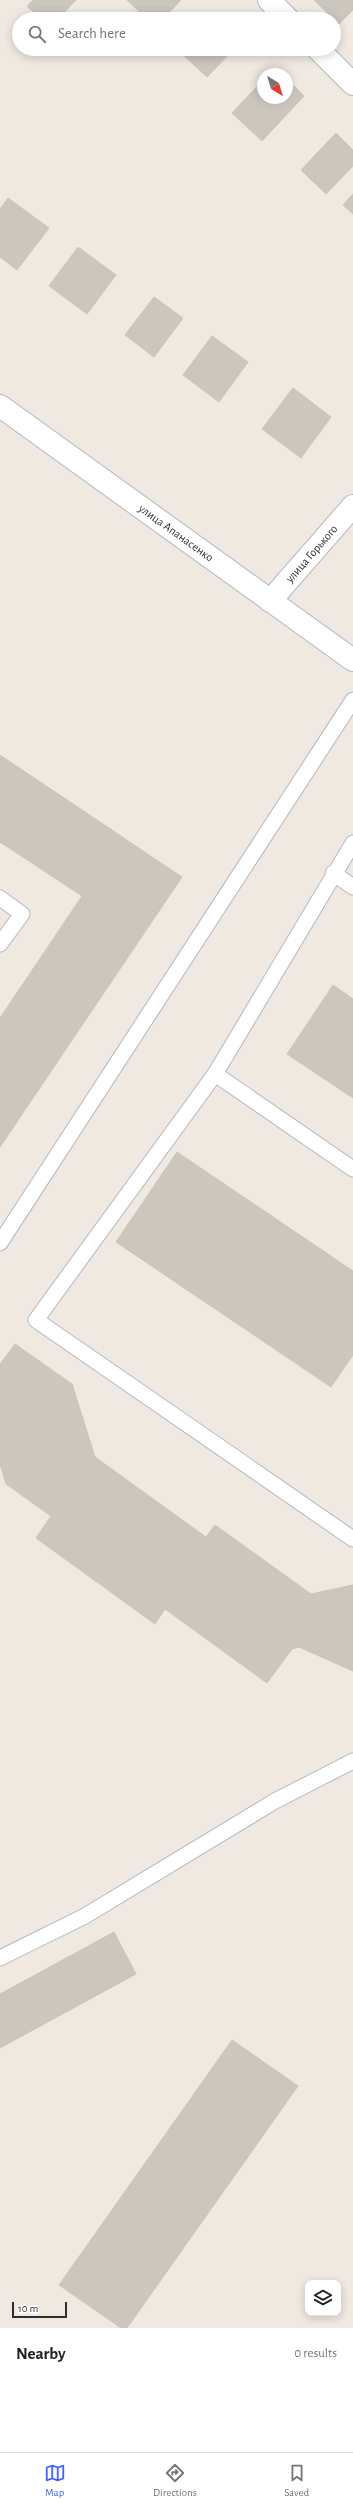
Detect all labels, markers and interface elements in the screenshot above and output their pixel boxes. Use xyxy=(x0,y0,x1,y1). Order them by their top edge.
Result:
search box xyxy=(12,12,341,56)
icon: search xyxy=(26,23,48,45)
text: Search here xyxy=(58,26,126,41)
north arrow xyxy=(257,68,293,104)
street label: улица Апанасенко xyxy=(135,501,216,564)
street label: улица Горького xyxy=(283,522,340,586)
map controls xyxy=(305,2280,341,2316)
button: layers xyxy=(305,2280,341,2316)
scale bar xyxy=(12,2300,67,2319)
text: 10 m xyxy=(18,2303,38,2314)
text: Nearby xyxy=(16,2345,66,2362)
text: 0 results xyxy=(294,2347,337,2360)
tab: Map xyxy=(44,2462,66,2499)
tab: Directions xyxy=(153,2462,197,2499)
tab: Saved xyxy=(284,2462,309,2499)

